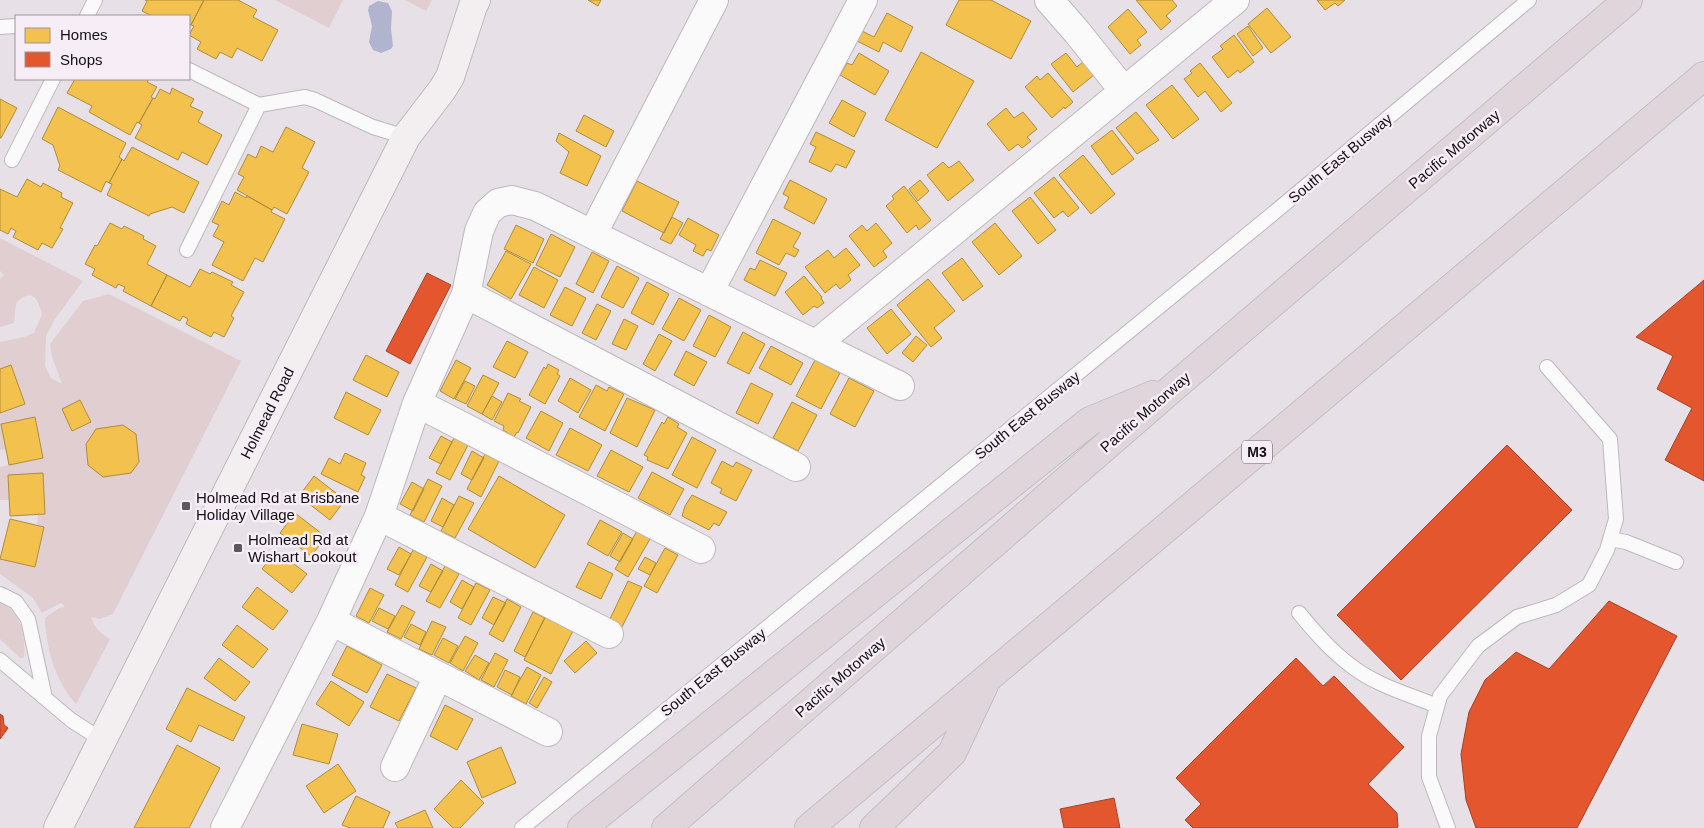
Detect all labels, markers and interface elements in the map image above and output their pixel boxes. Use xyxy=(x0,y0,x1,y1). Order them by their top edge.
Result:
legend xyxy=(15,15,190,80)
text: Homes xyxy=(60,26,108,43)
text: Shops xyxy=(60,51,103,68)
street label: Pacific Motorway xyxy=(1405,106,1503,192)
street label: South East Busway xyxy=(1285,109,1396,206)
street label: Holmead Road xyxy=(237,365,297,461)
street label: South East Busway xyxy=(971,367,1083,463)
street label: Pacific Motorway xyxy=(1097,368,1194,456)
road number: M3 xyxy=(1242,441,1272,464)
place label: Holmead Rd at Brisbane Holiday Village xyxy=(196,489,359,523)
marker: Holmead Rd at Brisbane Holiday Village xyxy=(180,500,192,512)
place label: Holmead Rd at Wishart Lookout xyxy=(248,531,357,565)
marker: Holmead Rd at Wishart Lookout xyxy=(232,542,244,554)
street label: South East Busway xyxy=(657,624,769,720)
street label: Pacific Motorway xyxy=(792,633,889,721)

